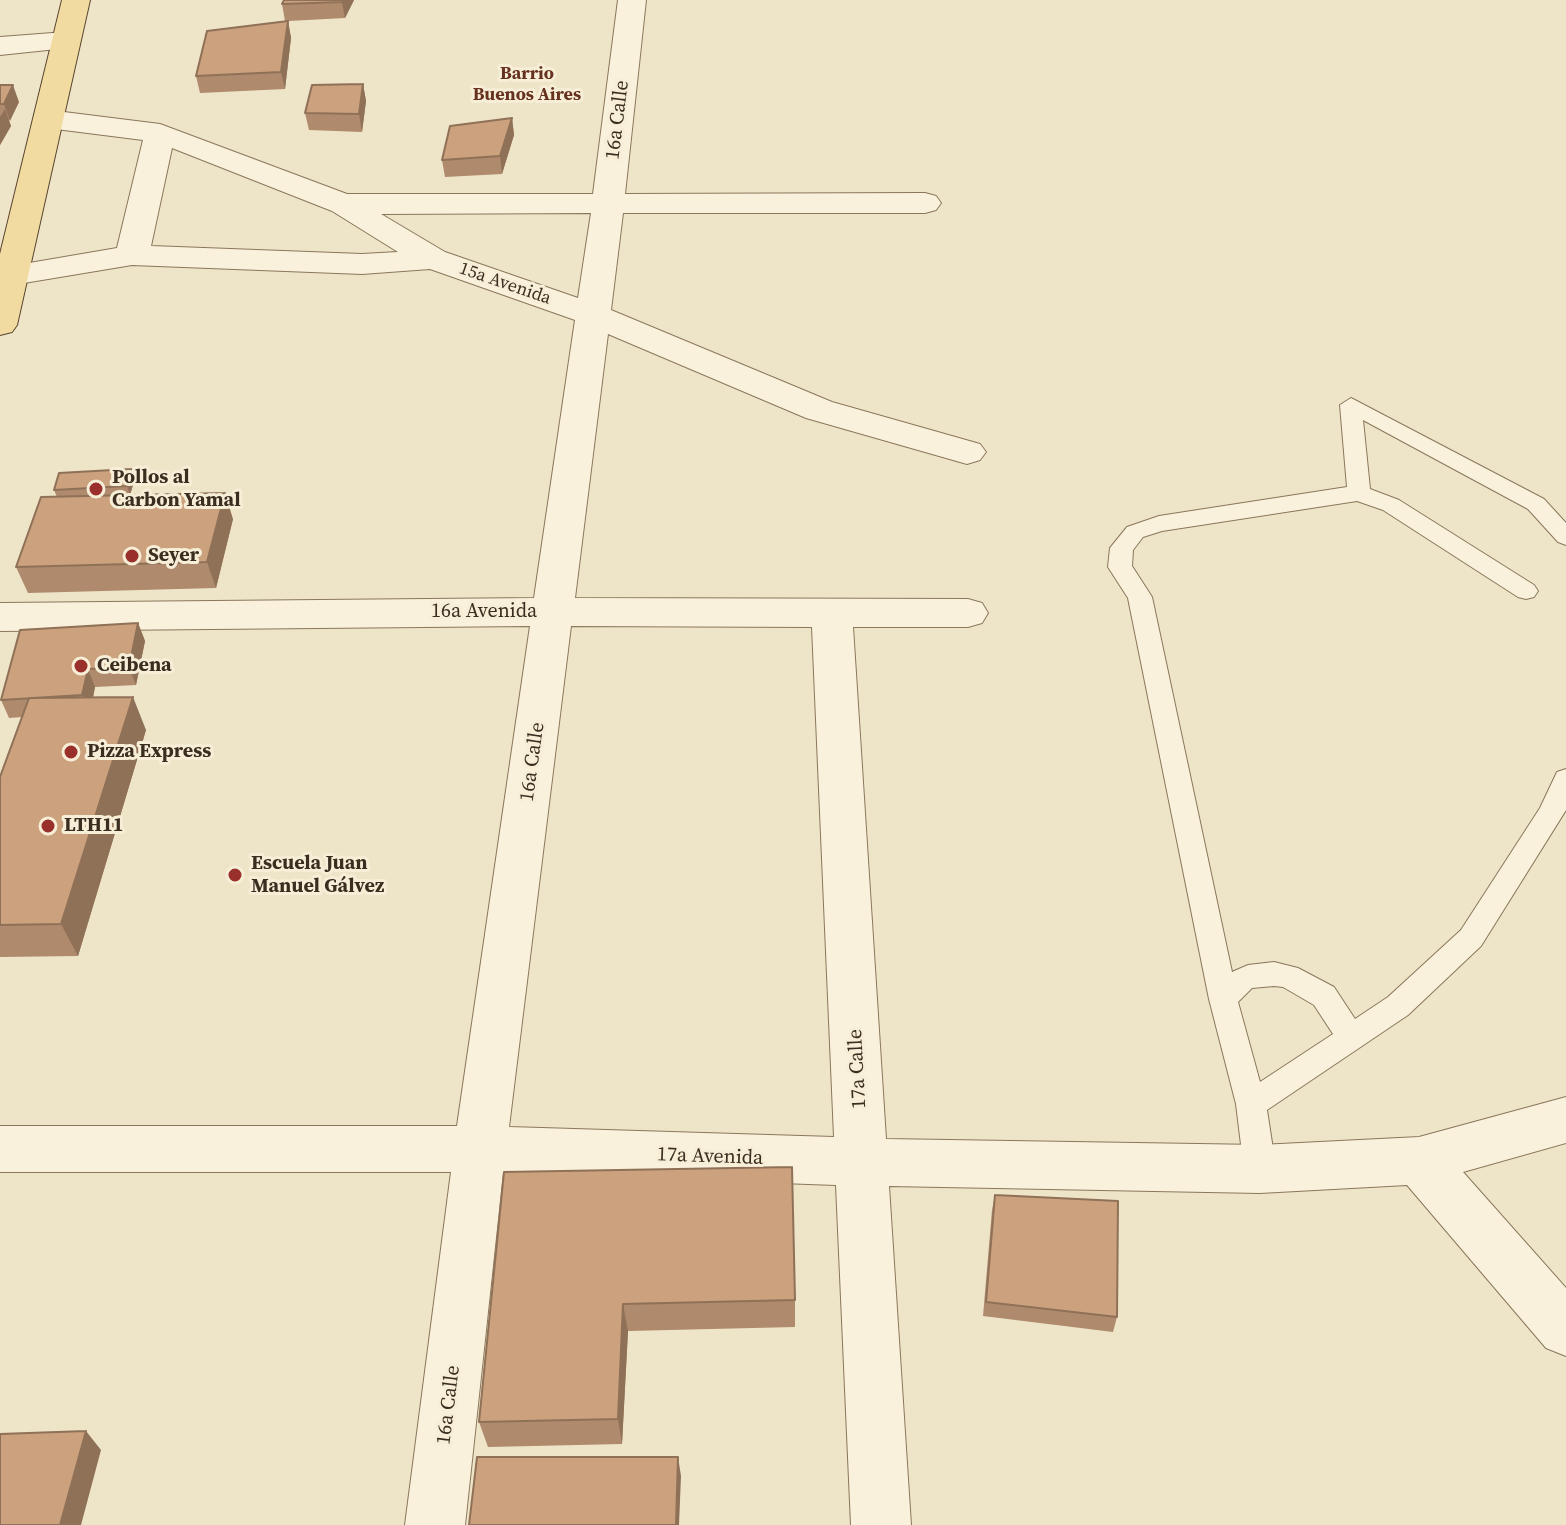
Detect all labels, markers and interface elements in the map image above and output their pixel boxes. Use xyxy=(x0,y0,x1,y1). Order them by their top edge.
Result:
district label: Barrio Buenos Aires xyxy=(473,63,581,106)
street label: 16a Calle xyxy=(601,79,635,161)
street label: 15a Avenida xyxy=(456,258,554,310)
place label: Pollos al Carbon Yamal xyxy=(112,466,241,513)
marker: Pollos al Carbon Yamal xyxy=(87,480,105,498)
place label: Seyer xyxy=(148,544,199,568)
marker: Seyer xyxy=(123,547,141,565)
street label: 16a Avenida xyxy=(431,600,537,624)
place label: Ceibena xyxy=(97,654,172,678)
marker: Ceibena xyxy=(72,657,90,675)
street label: 16a Calle xyxy=(516,721,550,803)
place label: Pizza Express xyxy=(87,740,211,764)
marker: Pizza Express xyxy=(62,743,80,761)
place label: LTH11 xyxy=(64,814,124,838)
marker: LTH11 xyxy=(39,817,57,835)
place label: Escuela Juan Manuel Gálvez xyxy=(251,852,384,899)
marker: Escuela Juan Manuel Gálvez xyxy=(226,866,244,884)
street label: 17a Calle xyxy=(844,1029,872,1109)
street label: 17a Avenida xyxy=(657,1143,763,1171)
street label: 16a Calle xyxy=(432,1364,466,1446)

